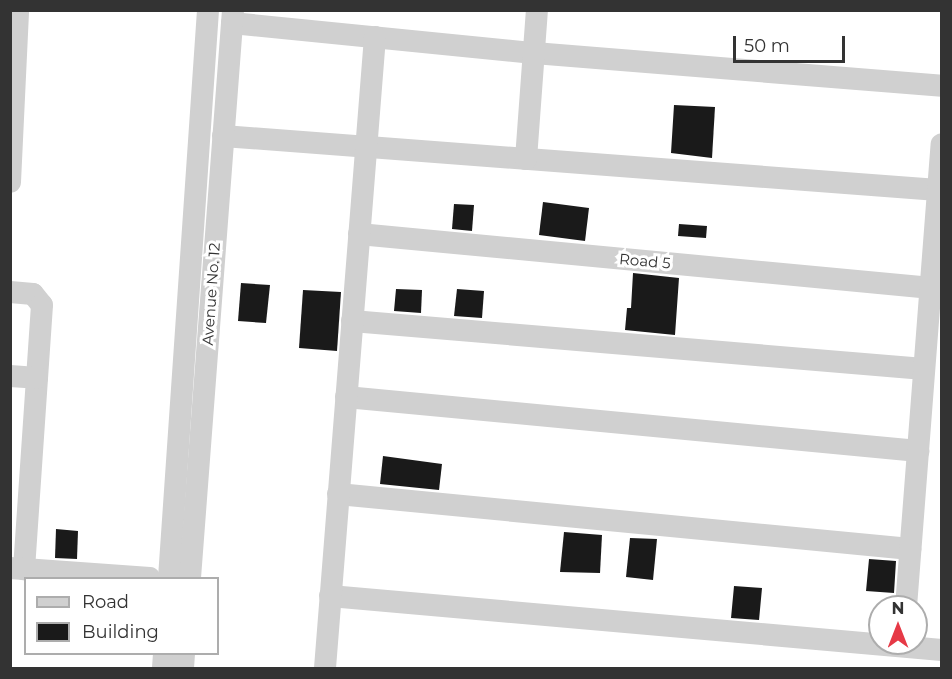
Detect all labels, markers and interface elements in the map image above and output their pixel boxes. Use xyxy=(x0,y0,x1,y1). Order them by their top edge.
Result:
scale bar xyxy=(736,24,848,62)
text: 50 m xyxy=(744,35,790,57)
street label: Avenue No. 12 xyxy=(198,242,224,346)
street label: Road 5 xyxy=(618,250,672,272)
legend xyxy=(24,577,219,655)
text: Road xyxy=(82,591,129,613)
north arrow xyxy=(868,595,928,655)
text: N xyxy=(892,599,904,618)
text: Building xyxy=(82,621,159,643)

